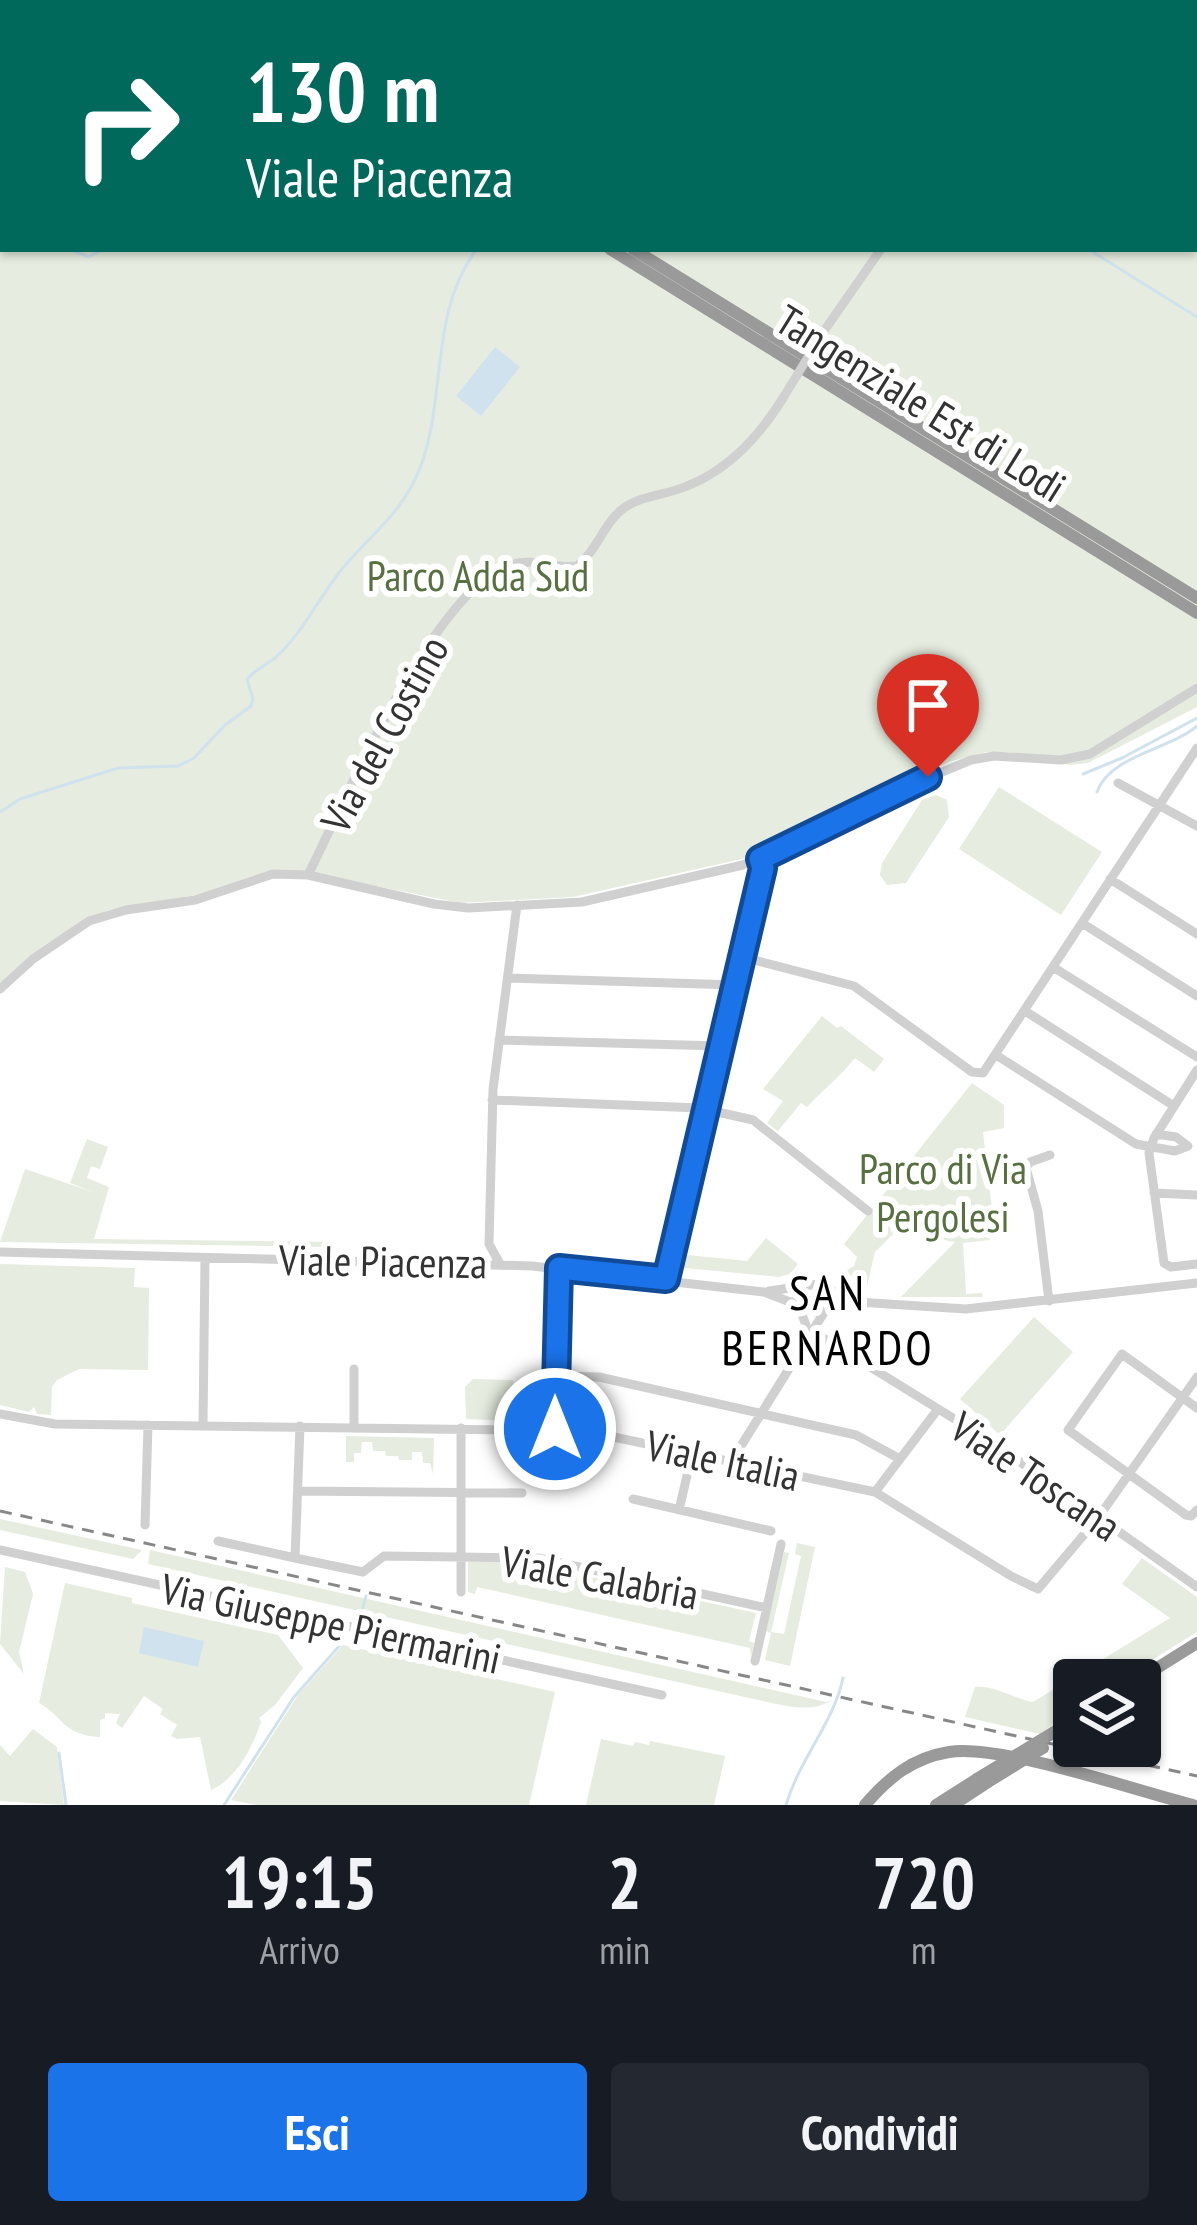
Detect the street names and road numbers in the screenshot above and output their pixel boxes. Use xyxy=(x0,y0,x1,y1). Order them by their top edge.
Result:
street label: Tangenziale Est di Lodi xyxy=(766,292,1076,514)
street label: Via del Costino xyxy=(307,626,460,843)
street label: Viale Piacenza xyxy=(277,1232,488,1290)
street label: Viale Toscana xyxy=(939,1398,1132,1553)
street label: Viale Italia xyxy=(640,1417,805,1503)
street label: Viale Calabria xyxy=(496,1532,703,1621)
street label: Via Giuseppe Piermarini xyxy=(155,1560,506,1686)

